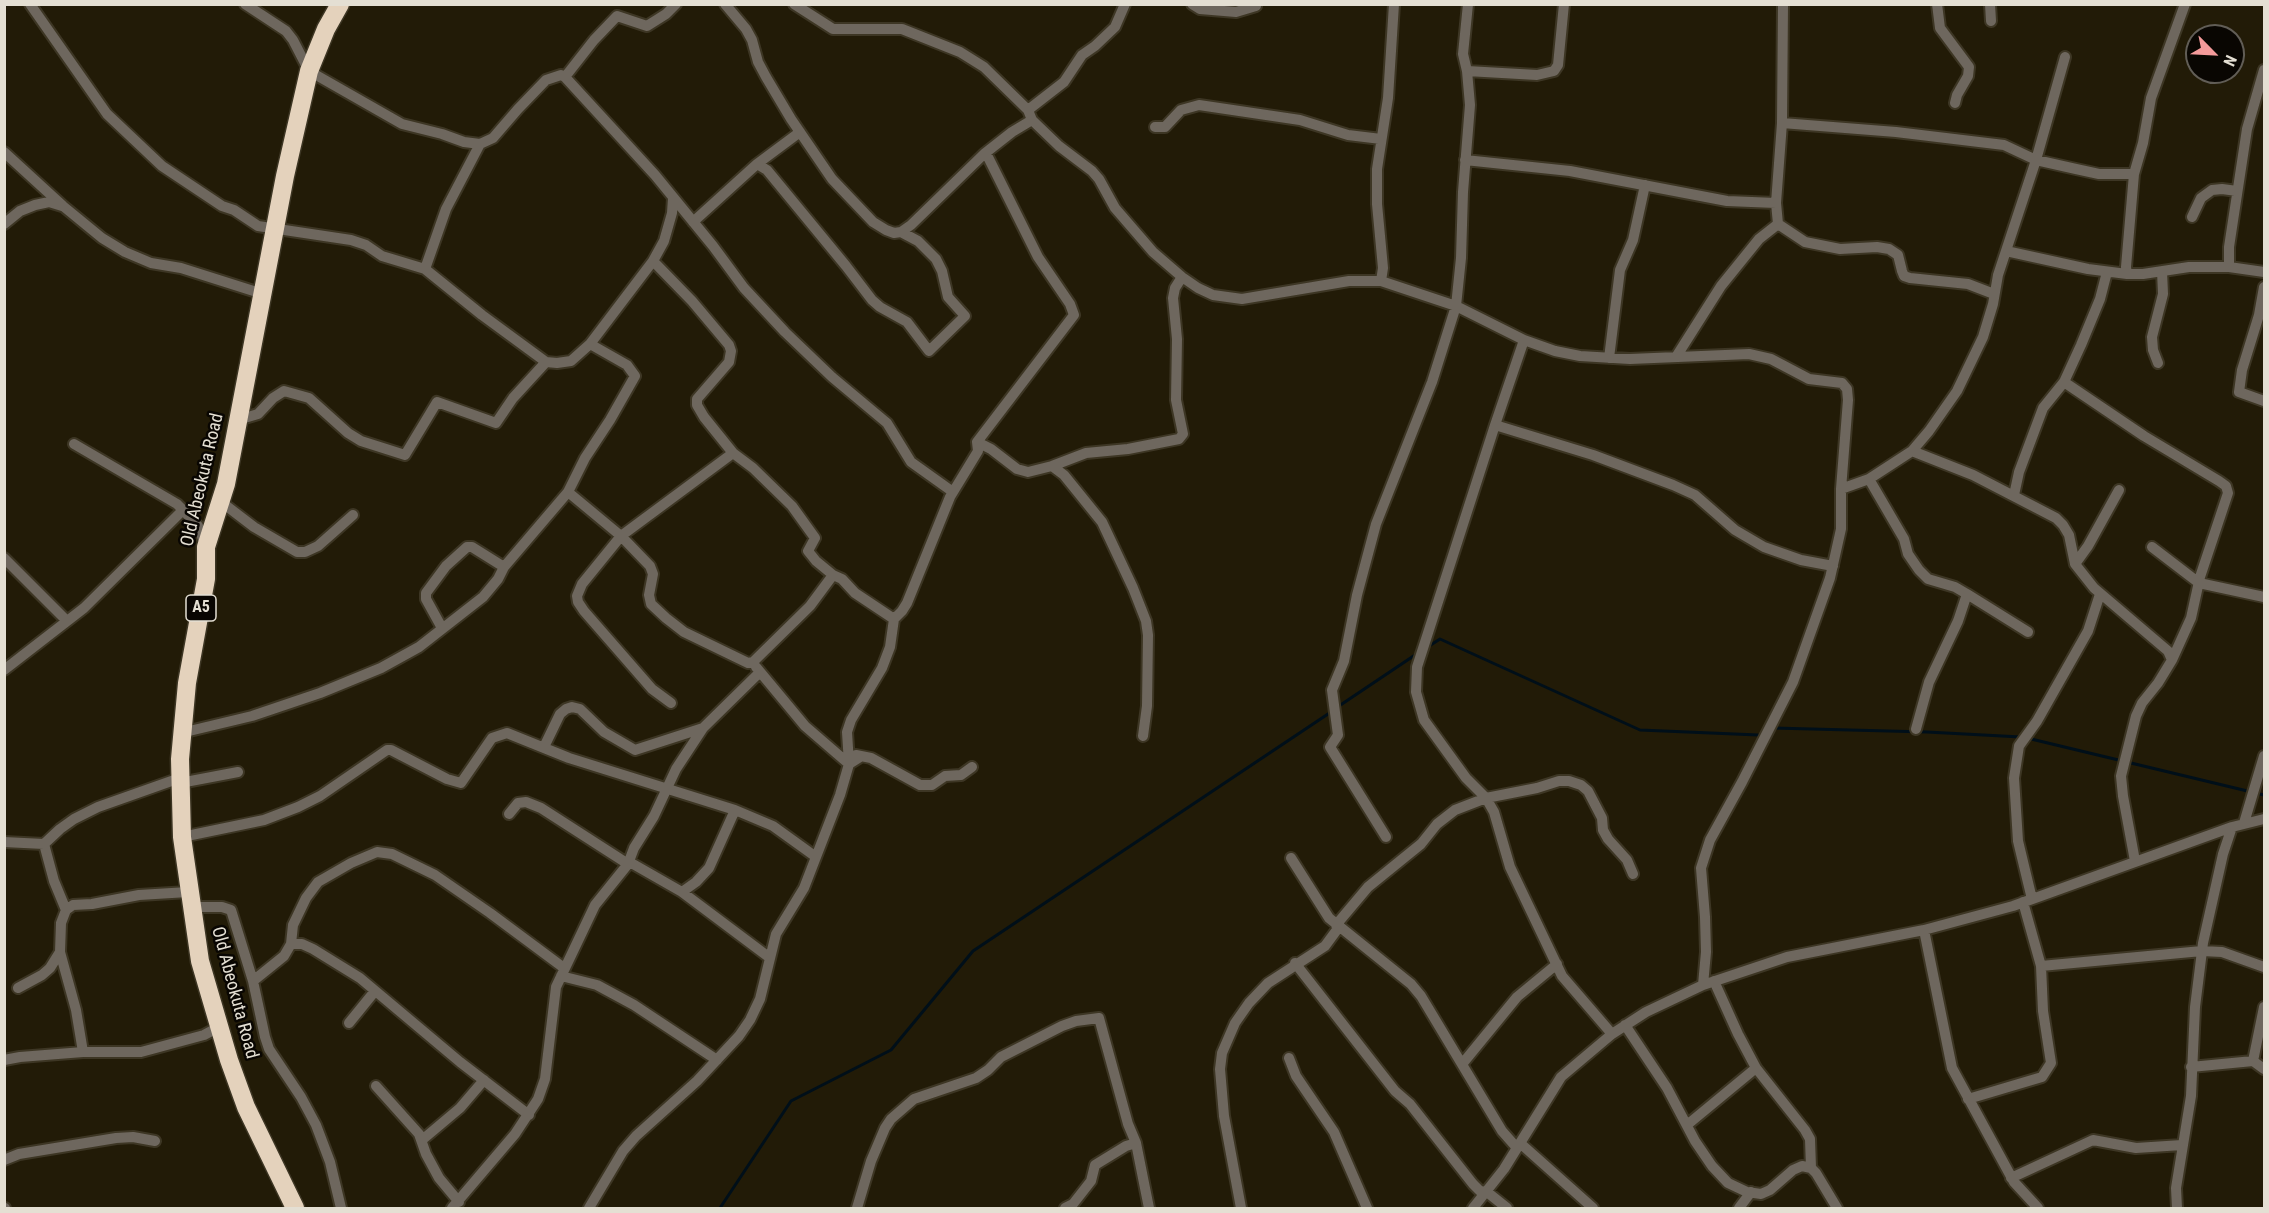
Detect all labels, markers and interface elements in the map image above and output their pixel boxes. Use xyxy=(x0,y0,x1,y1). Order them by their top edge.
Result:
north arrow xyxy=(2185,24,2245,84)
text: N xyxy=(2219,52,2241,69)
street label: Old Abeokuta Road xyxy=(177,411,229,549)
road number: A5 xyxy=(186,595,216,621)
street label: Old Abeokuta Road xyxy=(206,925,262,1061)

